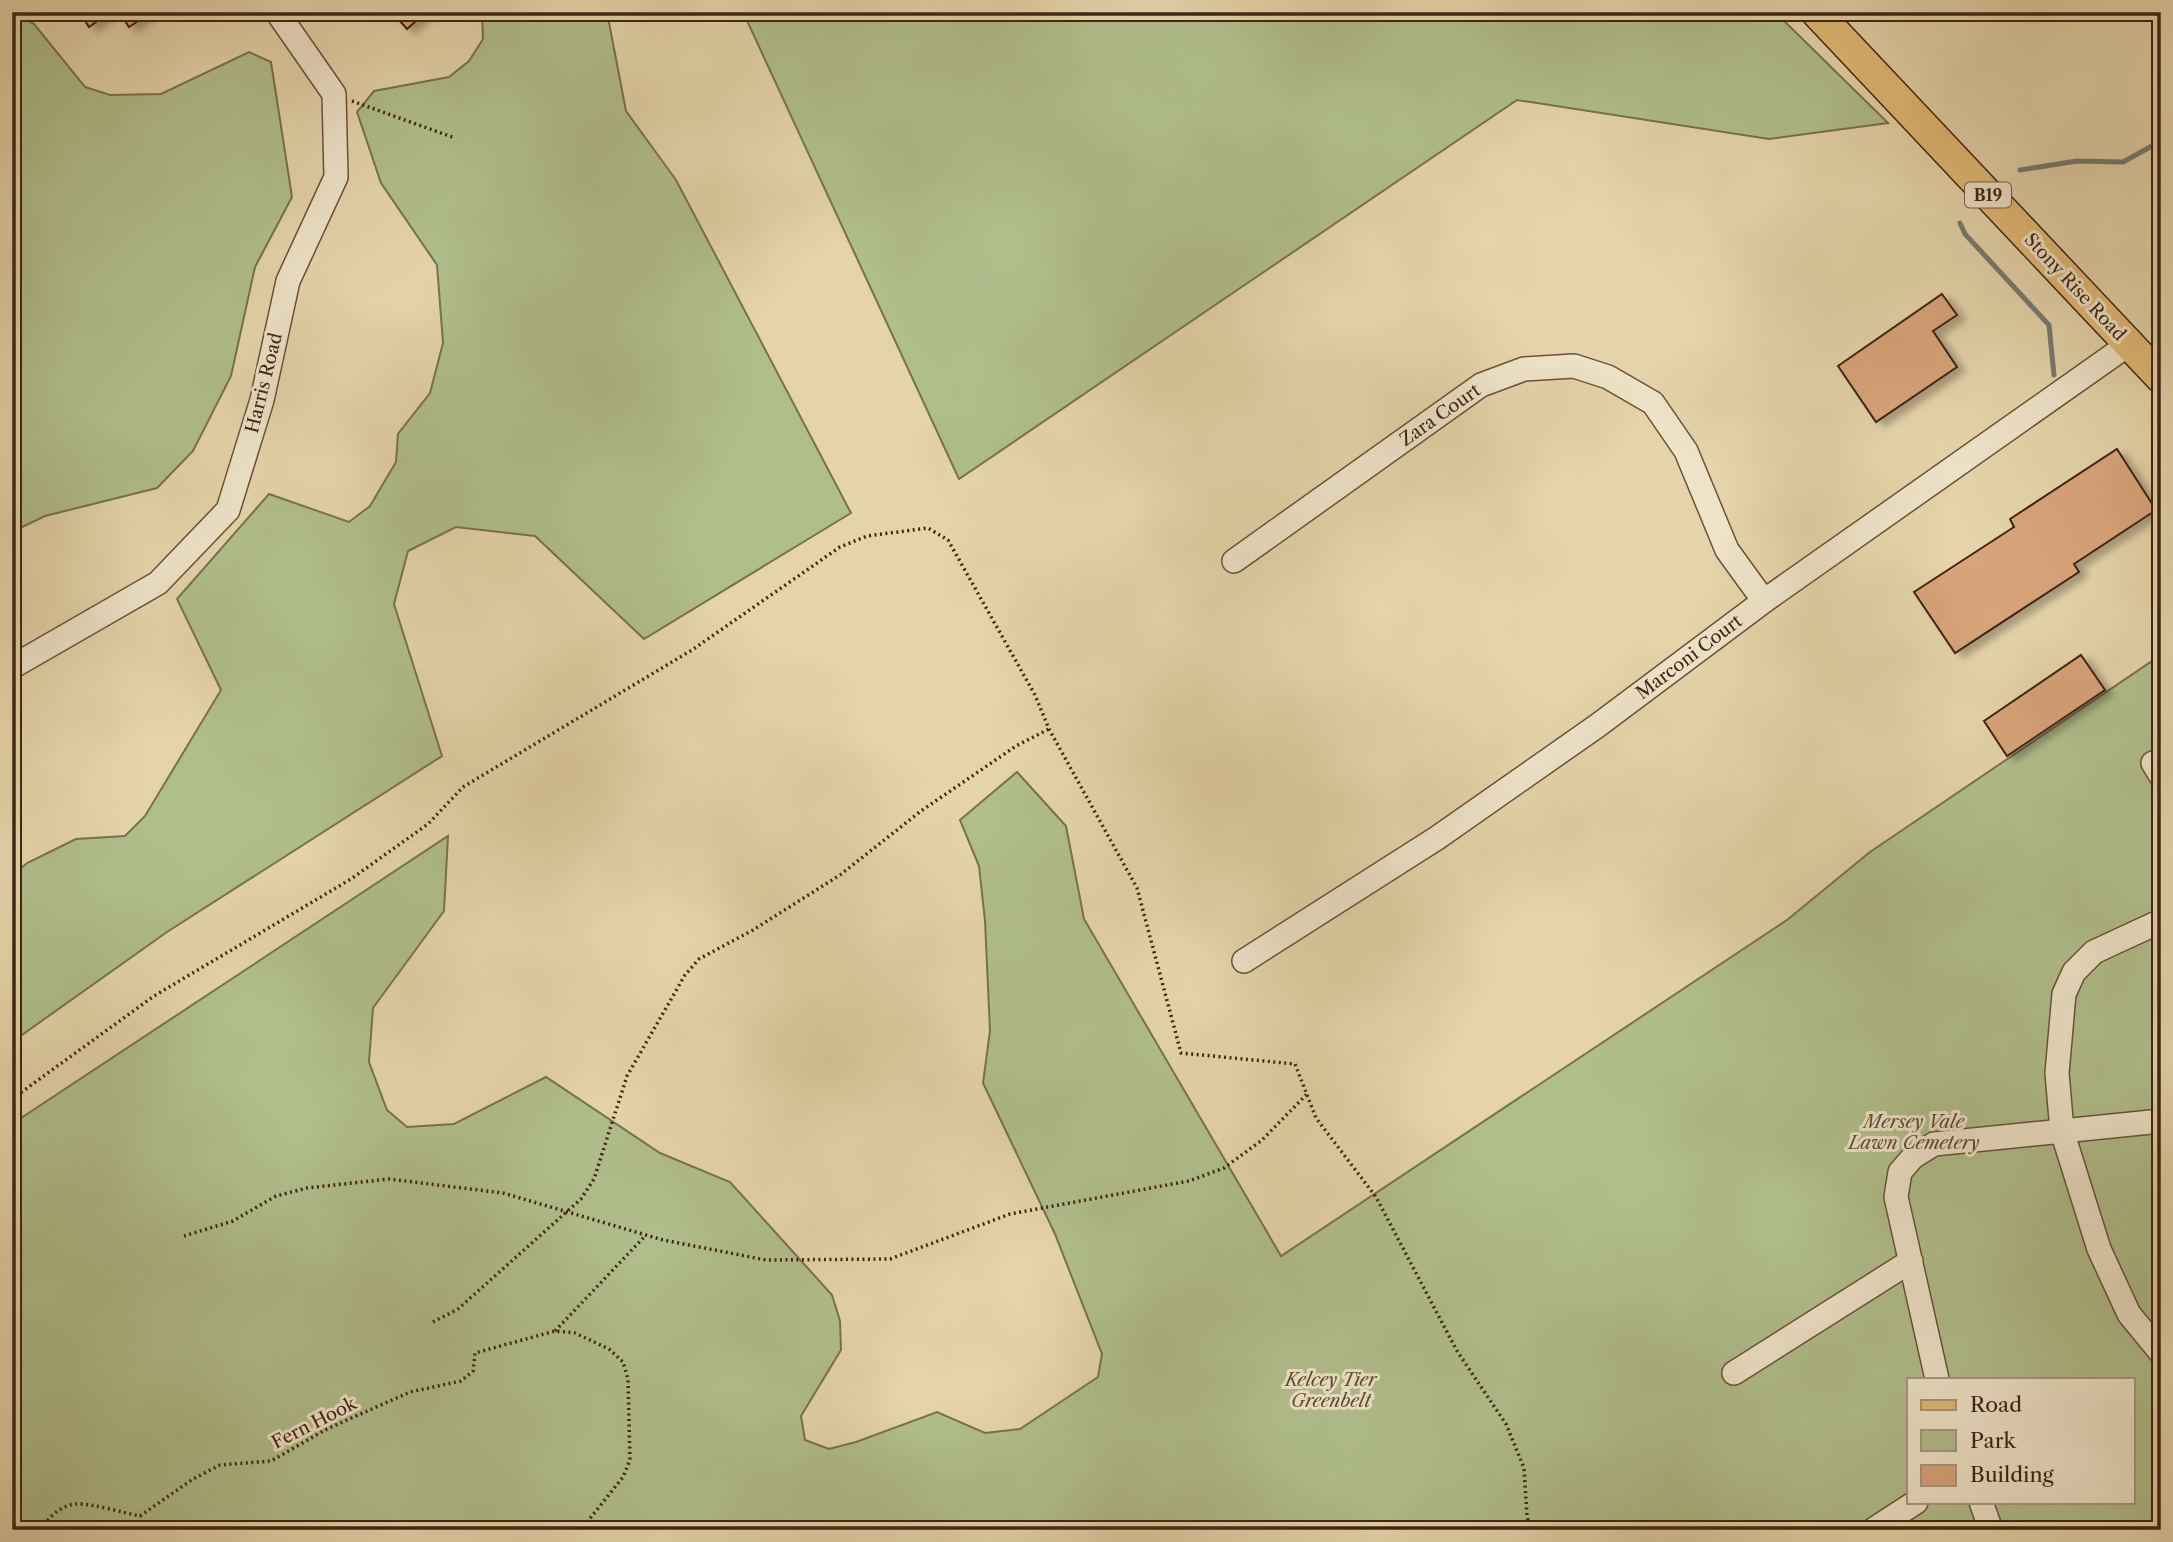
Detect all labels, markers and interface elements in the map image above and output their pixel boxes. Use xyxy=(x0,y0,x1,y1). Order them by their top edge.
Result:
road number: B19 xyxy=(1965,182,2011,208)
street label: Stony Rise Road xyxy=(2020,229,2131,345)
street label: Harris Road xyxy=(241,331,287,435)
street label: Zara Court xyxy=(1396,379,1485,451)
street label: Marconi Court xyxy=(1632,610,1747,704)
park label: Mersey Vale Lawn Cemetery xyxy=(1846,1111,1980,1154)
park label: Kelcey Tier Greenbelt xyxy=(1283,1369,1378,1412)
legend xyxy=(1907,1378,2134,1504)
street label: Fern Hook xyxy=(268,1392,361,1454)
text: Road xyxy=(1970,1392,2022,1417)
text: Park xyxy=(1970,1428,2016,1453)
text: Building xyxy=(1970,1462,2055,1487)

